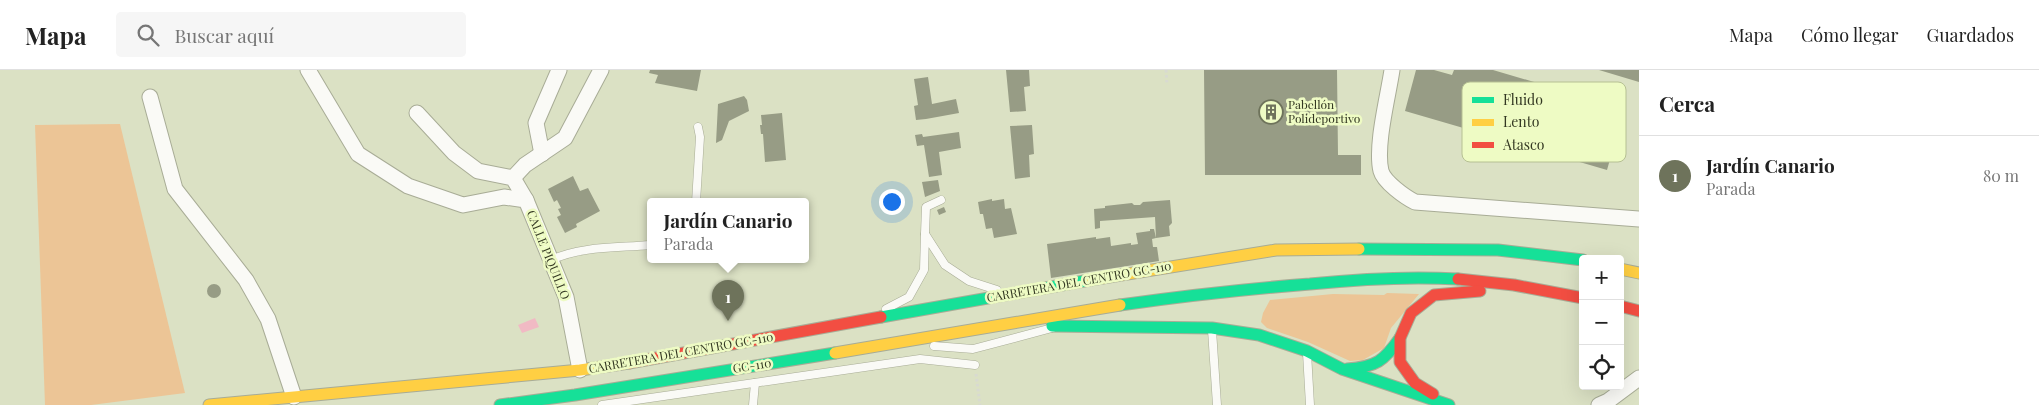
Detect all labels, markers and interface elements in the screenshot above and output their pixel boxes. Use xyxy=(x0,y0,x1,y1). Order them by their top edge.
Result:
search box xyxy=(116,12,466,57)
text: Mapa xyxy=(25,19,86,51)
icon: search xyxy=(134,21,162,49)
text: Buscar aquí xyxy=(174,22,274,48)
text: Mapa xyxy=(1729,23,1773,47)
text: Cómo llegar xyxy=(1801,23,1898,47)
text: Guardados xyxy=(1926,23,2014,47)
legend xyxy=(1462,82,1626,162)
text: Cerca xyxy=(1659,89,1715,117)
text: Fluido xyxy=(1503,90,1543,109)
place label: Pabellón Polideportivo xyxy=(1288,96,1361,126)
building icon: Pabellón Polideportivo xyxy=(1258,99,1284,125)
text: Lento xyxy=(1503,112,1540,131)
text: Atasco xyxy=(1502,135,1545,154)
text: Jardín Canario xyxy=(1706,152,1835,178)
text: 1 xyxy=(1672,165,1678,186)
text: 80 m xyxy=(1983,165,2019,186)
text: Parada xyxy=(1706,178,1756,199)
your location xyxy=(879,189,905,215)
popup xyxy=(647,198,809,263)
text: Jardín Canario xyxy=(664,207,792,233)
street label: CALLE PIQUILLO xyxy=(524,208,574,302)
text: Parada xyxy=(664,233,713,254)
map controls xyxy=(1579,255,1624,390)
button: + xyxy=(1579,255,1624,300)
street label: CARRETERA DEL CENTRO GC-110 xyxy=(985,257,1172,305)
pin: 1 xyxy=(712,280,744,321)
button: − xyxy=(1579,300,1624,345)
street label: CARRETERA DEL CENTRO GC-110 xyxy=(588,330,774,376)
button: locate xyxy=(1579,345,1624,390)
street label: GC-110 xyxy=(732,356,772,376)

